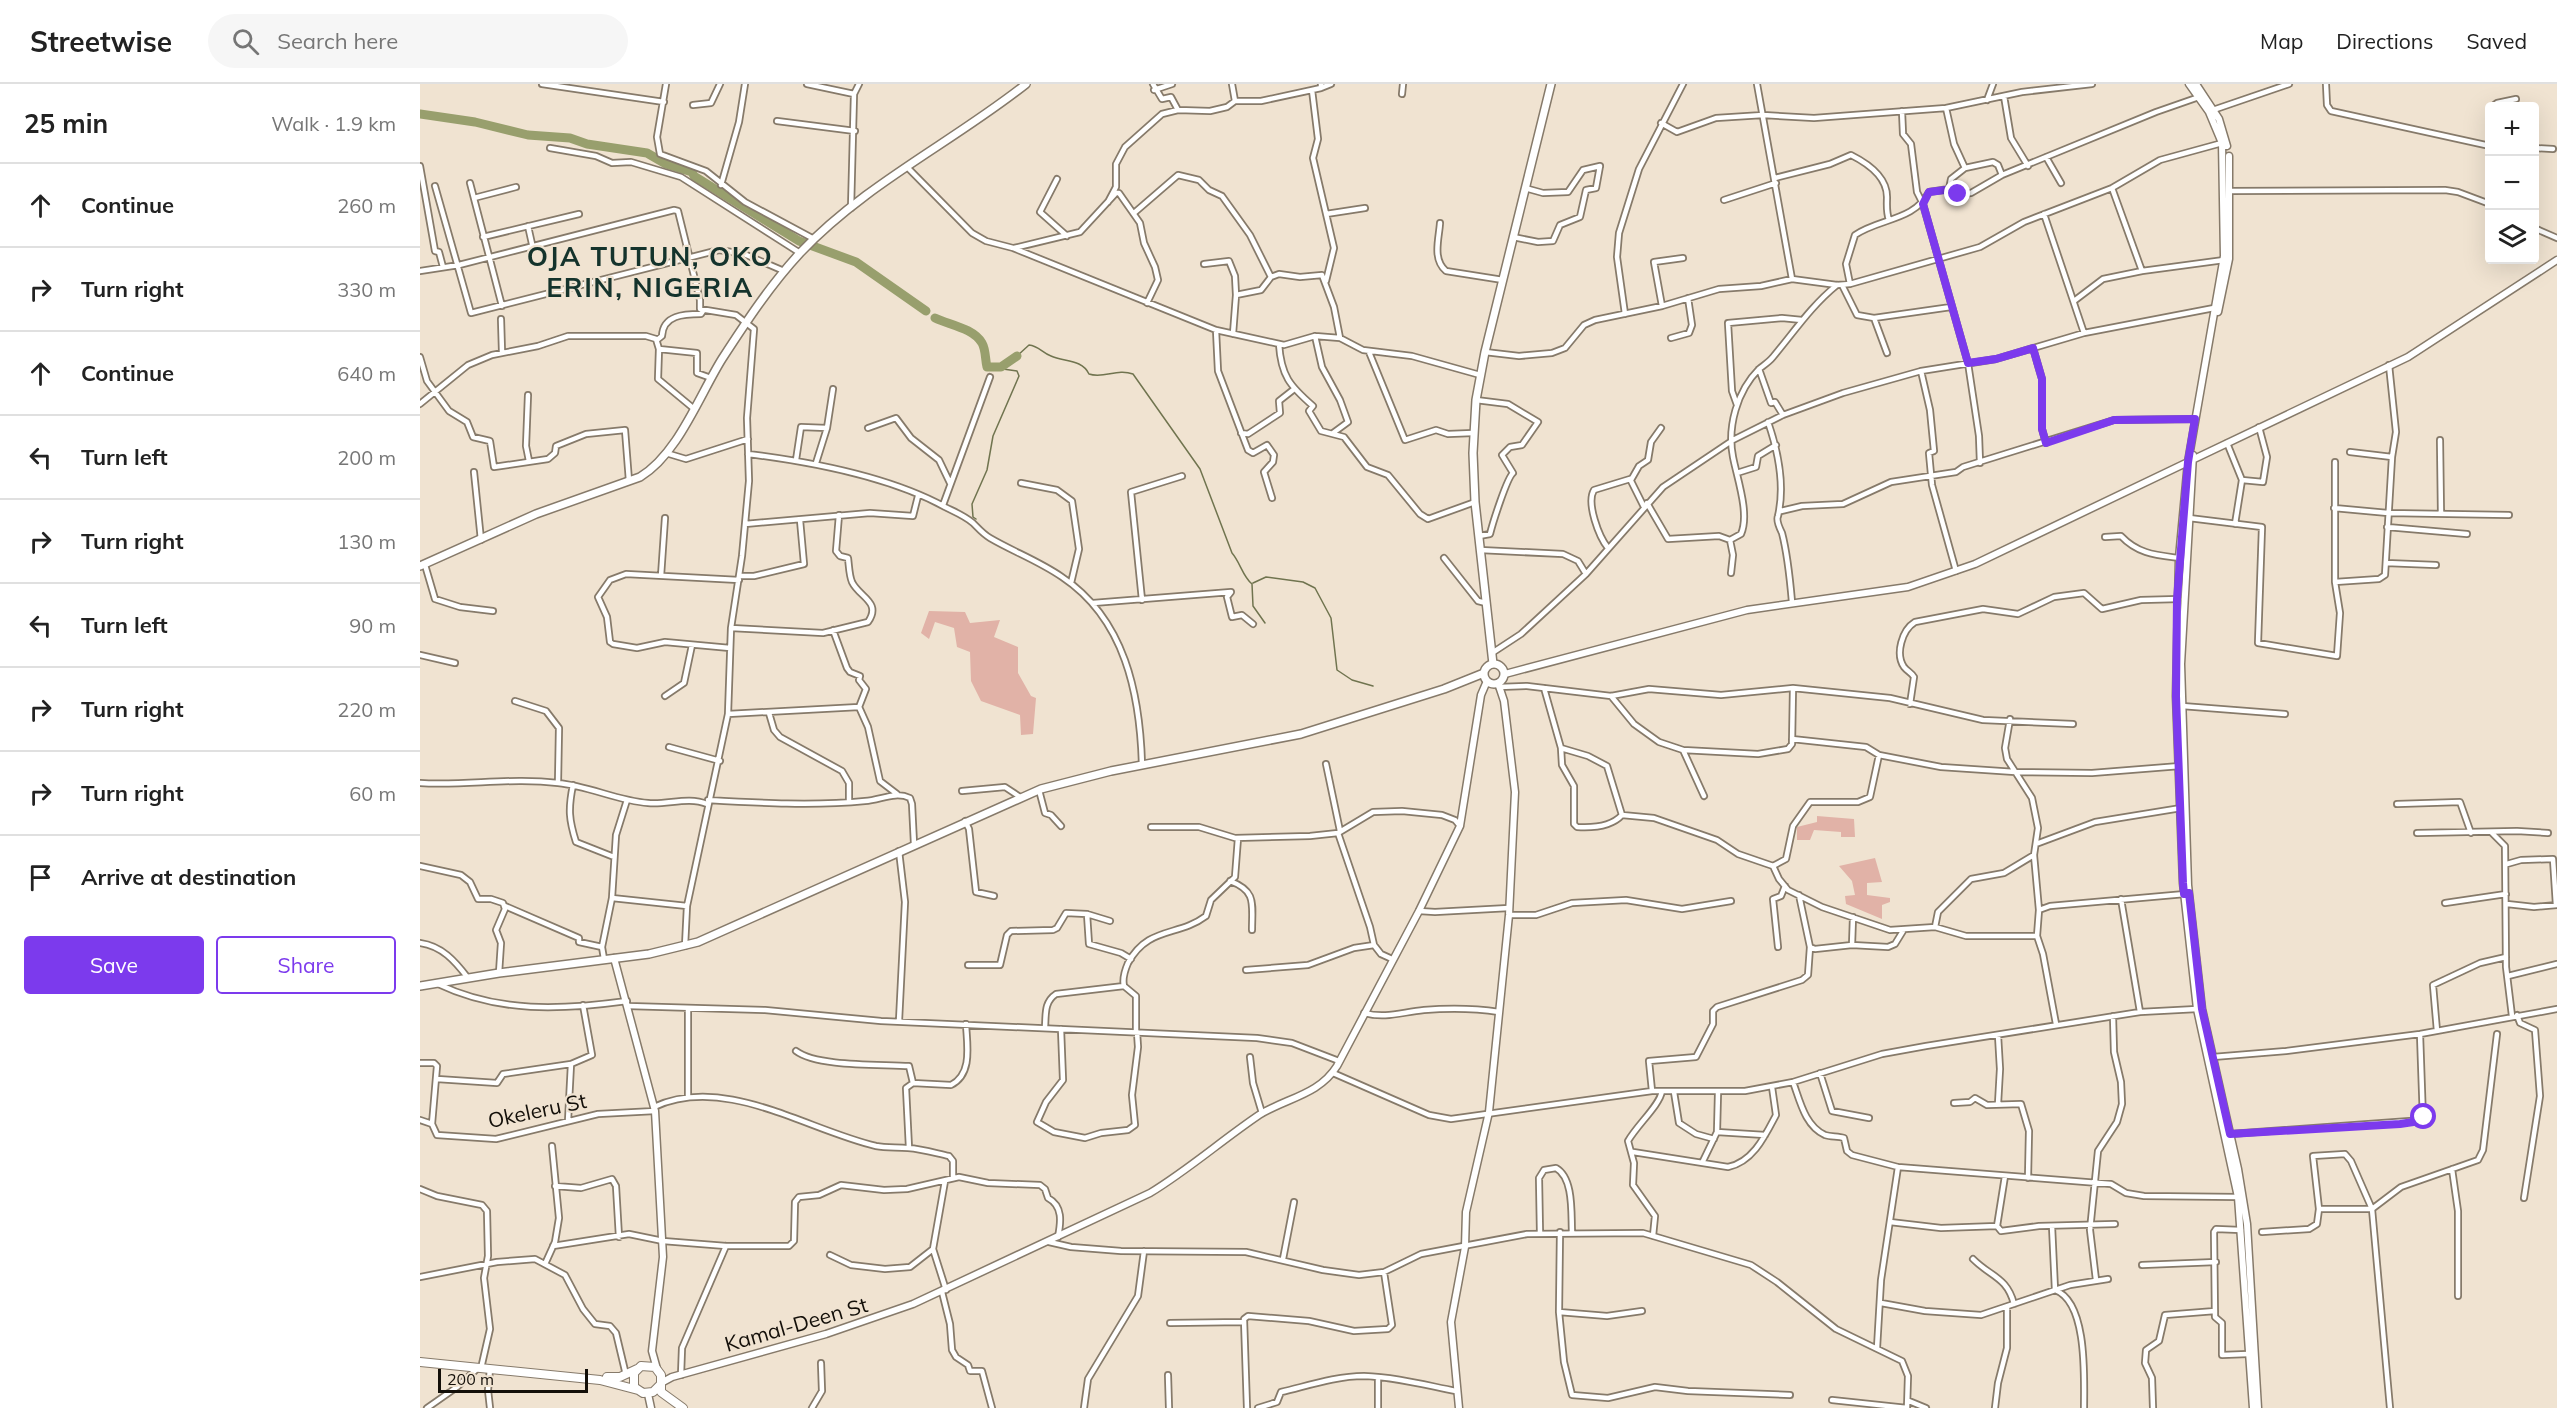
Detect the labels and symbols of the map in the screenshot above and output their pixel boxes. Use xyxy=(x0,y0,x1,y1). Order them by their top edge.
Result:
route end xyxy=(1944,180,1970,206)
district label: OJA TUTUN, OKO ERIN, NIGERIA xyxy=(527,239,773,304)
street label: Okeleru St xyxy=(485,1087,589,1133)
route start xyxy=(2410,1103,2436,1129)
street label: Kamal-Deen St xyxy=(721,1291,871,1357)
scale bar xyxy=(438,1366,588,1394)

